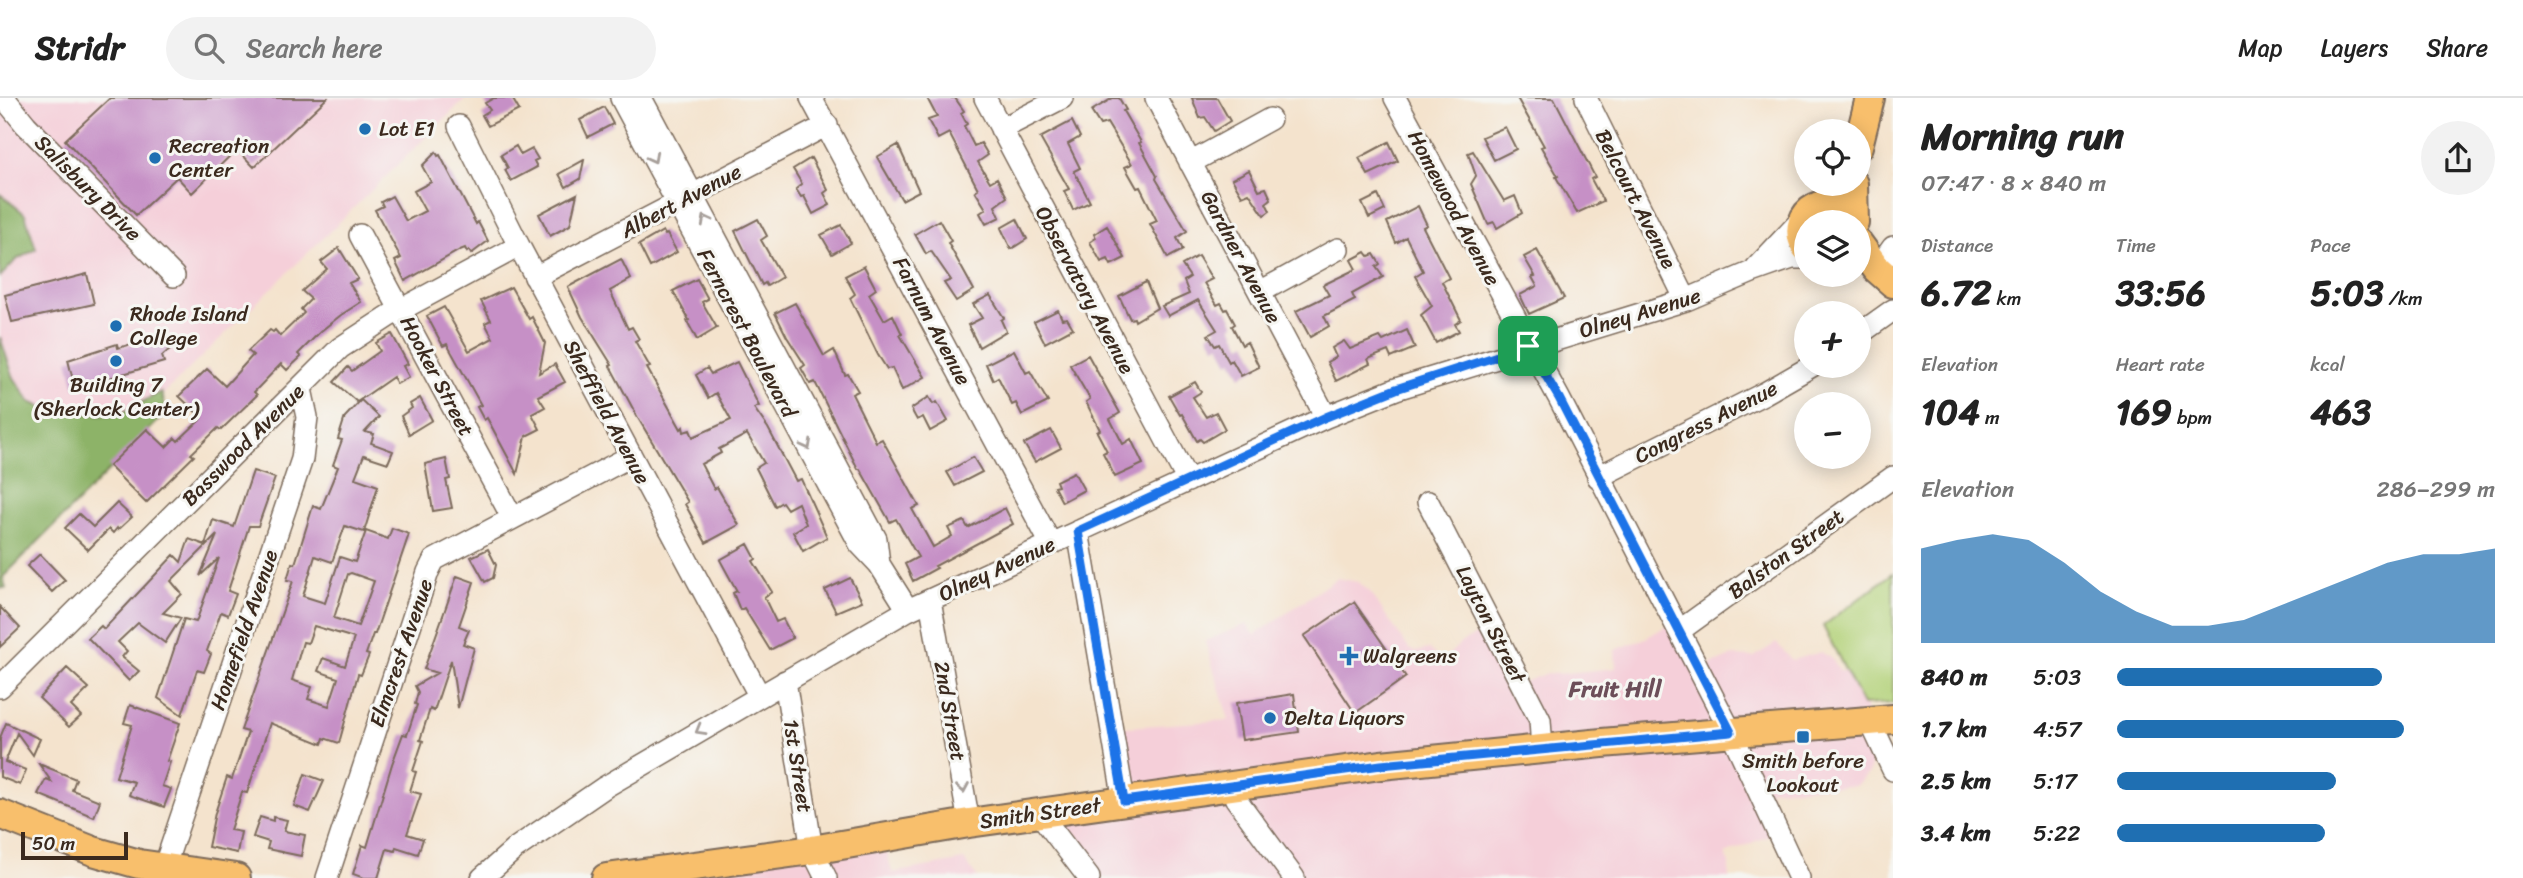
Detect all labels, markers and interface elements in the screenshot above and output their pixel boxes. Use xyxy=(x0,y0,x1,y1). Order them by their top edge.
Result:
search box xyxy=(166,17,656,80)
text: Stridr xyxy=(35,19,124,77)
text: Search here xyxy=(246,25,383,71)
text: Map xyxy=(2238,27,2283,69)
text: Layers xyxy=(2321,27,2388,69)
text: Share xyxy=(2426,27,2488,69)
icon: search xyxy=(190,29,228,67)
text: Morning run xyxy=(1921,103,2124,170)
place label: Lot E1 xyxy=(379,110,435,148)
map controls xyxy=(1794,119,1871,469)
button: locate xyxy=(1794,119,1871,196)
marker: Lot E1 xyxy=(357,121,373,137)
button: share xyxy=(2421,121,2495,195)
street label: Belcourt Avenue xyxy=(1584,122,1688,276)
street label: Homewood Avenue xyxy=(1397,123,1511,293)
street label: Salisbury Drive xyxy=(25,125,151,251)
place label: Recreation Center xyxy=(169,127,269,189)
marker: Recreation Center xyxy=(147,150,163,166)
one-way arrow xyxy=(645,151,658,163)
street label: Albert Avenue xyxy=(613,153,749,249)
text: 07:47 · 8 × 840 m xyxy=(1921,163,2106,204)
street label: Gardner Avenue xyxy=(1190,183,1292,331)
street label: Observatory Avenue xyxy=(1025,199,1145,381)
button: layers xyxy=(1794,210,1871,287)
one-way arrow xyxy=(700,215,714,227)
text: Distance xyxy=(1921,229,1993,262)
text: Time xyxy=(2116,229,2156,262)
text: Pace xyxy=(2310,229,2351,262)
street label: Ferncrest Boulevard xyxy=(686,241,809,426)
street label: Farnum Avenue xyxy=(882,249,982,393)
text: 6.72 xyxy=(1921,262,1992,324)
text: 33:56 xyxy=(2116,262,2206,324)
text: 5:03 xyxy=(2310,262,2384,324)
street label: Olney Avenue xyxy=(1574,276,1706,350)
text: km xyxy=(1992,282,2021,315)
text: /km xyxy=(2384,282,2423,315)
place label: Rhode Island College xyxy=(130,295,250,357)
button: + xyxy=(1794,301,1871,378)
street label: Hooker Street xyxy=(389,309,485,443)
pin xyxy=(1498,316,1558,376)
marker: Rhode Island College xyxy=(108,318,124,334)
icon: arrive xyxy=(1509,327,1547,365)
street label: Sheffield Avenue xyxy=(553,333,661,492)
text: Elevation xyxy=(1921,348,1998,381)
text: Heart rate xyxy=(2116,348,2205,381)
text: kcal xyxy=(2310,348,2345,381)
marker: Building 7 (Sherlock Center) xyxy=(108,353,124,369)
place label: Building 7 (Sherlock Center) xyxy=(33,366,200,428)
street label: Congress Avenue xyxy=(1627,369,1785,475)
street label: Basswood Avenue xyxy=(172,374,314,516)
text: 104 xyxy=(1921,381,1980,443)
text: 169 xyxy=(2116,381,2172,443)
text: 463 xyxy=(2310,381,2371,443)
button: − xyxy=(1794,392,1871,469)
text: m xyxy=(1980,401,2000,434)
text: bpm xyxy=(2172,401,2212,434)
one-way arrow xyxy=(799,438,812,450)
text: Elevation xyxy=(1921,469,2014,510)
text: 286–299 m xyxy=(2377,469,2495,510)
street label: Balston Street xyxy=(1720,499,1852,609)
street label: Olney Avenue xyxy=(932,525,1062,613)
street label: Homefield Avenue xyxy=(199,545,289,715)
street label: Layton Street xyxy=(1445,558,1538,691)
street label: Elmcrest Avenue xyxy=(358,573,444,732)
place label: Walgreens xyxy=(1363,637,1457,675)
marker: Walgreens xyxy=(1341,648,1357,664)
text: 840 m xyxy=(1921,657,1987,698)
text: 5:03 xyxy=(2033,657,2081,698)
street label: 2nd Street xyxy=(923,658,977,764)
district label: Fruit Hill xyxy=(1568,669,1663,710)
place label: Delta Liquors xyxy=(1284,699,1405,737)
text: 1.7 km xyxy=(1921,709,1987,750)
text: 4:57 xyxy=(2033,709,2082,750)
marker: Delta Liquors xyxy=(1262,710,1278,726)
street label: 1st Street xyxy=(772,716,824,816)
one-way arrow xyxy=(694,722,707,735)
marker: Smith before Lookout xyxy=(1795,729,1811,745)
place label: Smith before Lookout xyxy=(1742,742,1864,804)
text: 2.5 km xyxy=(1921,761,1991,802)
text: 5:17 xyxy=(2033,761,2077,802)
one-way arrow xyxy=(955,782,970,794)
street label: Smith Street xyxy=(977,785,1104,840)
text: 3.4 km xyxy=(1921,813,1991,854)
text: 5:22 xyxy=(2033,813,2081,854)
text: 50 m xyxy=(32,827,75,860)
scale bar xyxy=(21,829,128,861)

